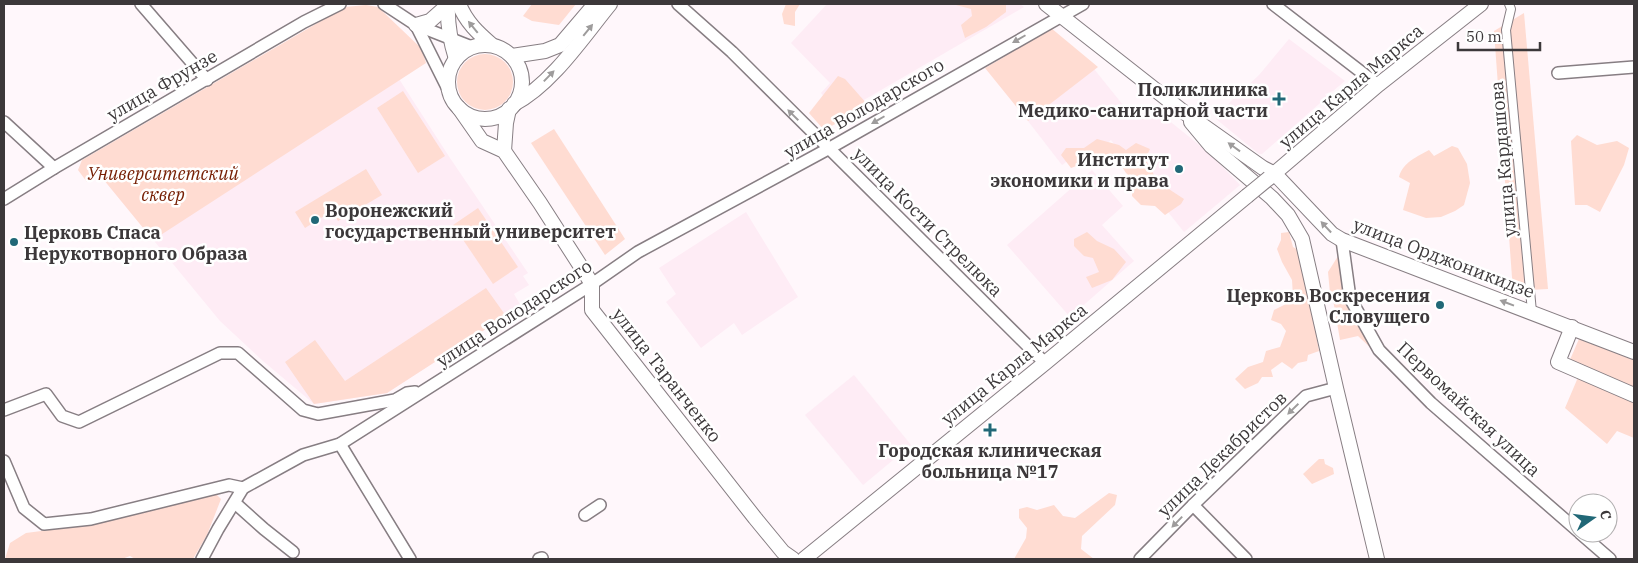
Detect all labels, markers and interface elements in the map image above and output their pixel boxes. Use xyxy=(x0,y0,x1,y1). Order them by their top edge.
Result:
street label: улица Карла Маркса xyxy=(1274,19,1428,153)
one-way arrow xyxy=(468,20,479,33)
scale bar xyxy=(1458,20,1540,52)
one-way arrow xyxy=(583,24,594,37)
text: 50 m xyxy=(1466,27,1502,46)
one-way arrow xyxy=(1013,35,1026,44)
street label: улица Фрунзе xyxy=(103,44,221,126)
street label: улица Володарского xyxy=(780,53,948,163)
one-way arrow xyxy=(543,70,555,82)
place label: Поликлиника Медико-санитарной части xyxy=(1018,78,1268,122)
street label: улица Кардашова xyxy=(1485,80,1521,238)
marker: Поликлиника Медико-санитарной части xyxy=(1272,92,1286,106)
one-way arrow xyxy=(788,109,800,121)
one-way arrow xyxy=(871,116,886,124)
street label: улица Кости Стрелюка xyxy=(848,142,1008,302)
one-way arrow xyxy=(1227,142,1241,152)
place label: Институт экономики и права xyxy=(990,148,1169,192)
park label: Университетский сквер xyxy=(87,162,239,206)
marker: Институт экономики и права xyxy=(1173,163,1185,175)
place label: Воронежский государственный университет xyxy=(325,199,616,243)
street label: улица Орджоникидзе xyxy=(1350,213,1538,303)
marker: Воронежский государственный университет xyxy=(309,214,321,226)
place label: Церковь Спаса Нерукотворного Образа xyxy=(24,221,248,265)
one-way arrow xyxy=(1320,221,1332,233)
marker: Церковь Спаса Нерукотворного Образа xyxy=(8,236,20,248)
street label: улица Володарского xyxy=(432,254,596,372)
place label: Церковь Воскресения Словущего xyxy=(1226,284,1430,328)
street label: улица Карла Маркса xyxy=(936,298,1092,430)
marker: Церковь Воскресения Словущего xyxy=(1434,299,1446,311)
one-way arrow xyxy=(1499,299,1514,307)
street label: улица Таранченко xyxy=(607,303,727,447)
street label: Первомайская улица xyxy=(1392,337,1546,482)
street label: улица Декабристов xyxy=(1152,386,1292,522)
one-way arrow xyxy=(1287,403,1299,415)
marker: Городская клиническая больница №17 xyxy=(983,423,997,437)
place label: Городская клиническая больница №17 xyxy=(878,439,1102,483)
north arrow xyxy=(1568,493,1618,543)
text: С xyxy=(1596,508,1615,522)
one-way arrow xyxy=(1171,516,1183,528)

